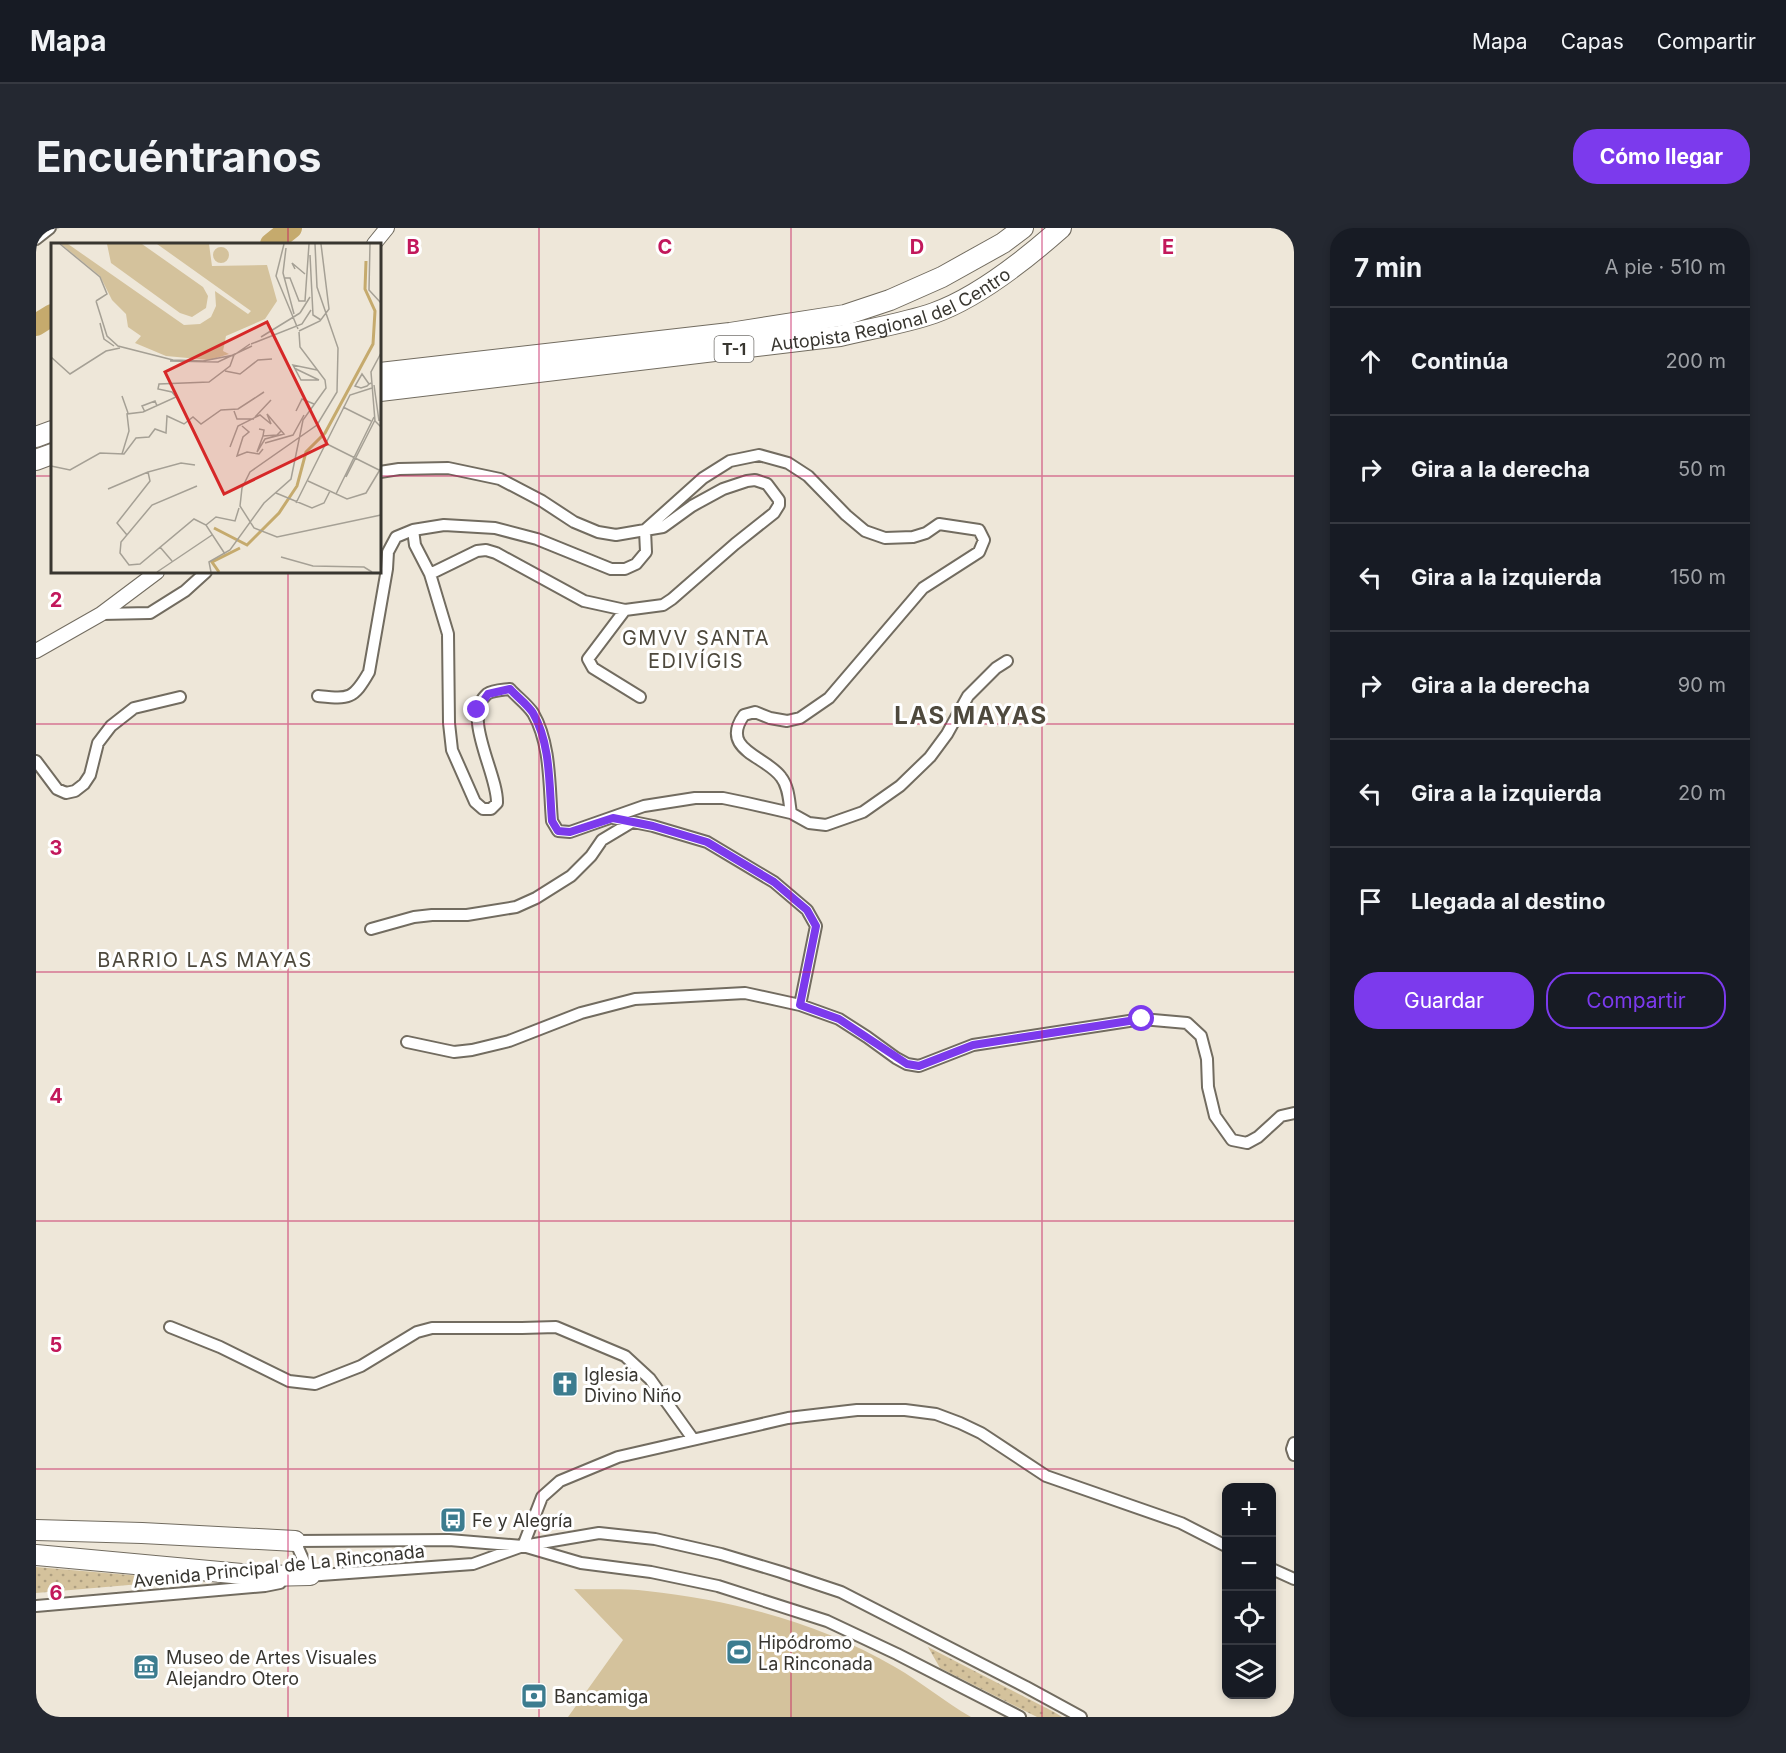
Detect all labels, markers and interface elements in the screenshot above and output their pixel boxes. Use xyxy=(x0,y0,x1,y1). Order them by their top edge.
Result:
text: Mapa xyxy=(30,24,107,58)
text: Mapa xyxy=(1472,29,1528,54)
text: Capas xyxy=(1561,29,1624,54)
text: Compartir xyxy=(1657,29,1756,54)
button: Cómo llegar xyxy=(1573,129,1750,184)
text: Encuéntranos xyxy=(36,131,321,182)
text: B xyxy=(406,235,420,259)
text: C xyxy=(658,235,672,259)
text: D xyxy=(910,235,924,259)
text: E xyxy=(1162,235,1174,259)
inset map xyxy=(51,243,381,573)
text: 7 min xyxy=(1354,252,1422,283)
text: A pie · 510 m xyxy=(1605,255,1726,279)
street label: Autopista Regional del Centro xyxy=(769,263,1014,355)
road number: T-1 xyxy=(714,336,754,362)
icon: ahead xyxy=(1354,345,1387,378)
text: Continúa xyxy=(1411,348,1509,374)
text: 200 m xyxy=(1665,349,1726,373)
icon: right xyxy=(1354,453,1387,486)
text: Gira a la derecha xyxy=(1411,456,1590,482)
text: 50 m xyxy=(1678,457,1726,481)
icon: left xyxy=(1354,561,1387,594)
text: Gira a la izquierda xyxy=(1411,564,1602,590)
text: 150 m xyxy=(1670,565,1726,589)
text: 2 xyxy=(50,588,62,612)
district label: GMVV SANTA EDIVÍGIS xyxy=(622,626,770,673)
icon: right xyxy=(1354,669,1387,702)
text: Gira a la derecha xyxy=(1411,672,1590,698)
text: 90 m xyxy=(1678,673,1726,697)
route end xyxy=(463,696,489,722)
district label: LAS MAYAS xyxy=(894,701,1048,730)
icon: left xyxy=(1354,777,1387,810)
text: Gira a la izquierda xyxy=(1411,780,1602,806)
text: 20 m xyxy=(1678,781,1726,805)
text: 3 xyxy=(50,836,62,860)
icon: arrive xyxy=(1354,885,1387,918)
text: Llegada al destino xyxy=(1411,888,1605,914)
district label: BARRIO LAS MAYAS xyxy=(97,948,313,972)
button: Guardar xyxy=(1354,972,1534,1029)
button: Compartir xyxy=(1546,972,1726,1029)
route start xyxy=(1128,1005,1154,1031)
text: 4 xyxy=(49,1084,63,1108)
text: 5 xyxy=(50,1333,62,1357)
place label: Iglesia Divino Niño xyxy=(584,1364,682,1406)
church icon: Iglesia Divino Niño xyxy=(550,1369,580,1399)
map controls xyxy=(1222,1483,1276,1699)
button: + xyxy=(1222,1483,1276,1537)
bus stop icon: Fe y Alegría xyxy=(438,1505,468,1535)
place label: Fe y Alegría xyxy=(472,1510,573,1531)
button: − xyxy=(1222,1537,1276,1591)
street label: Avenida Principal de La Rinconada xyxy=(132,1540,426,1592)
text: 6 xyxy=(50,1581,63,1605)
button: locate xyxy=(1222,1591,1276,1645)
place label: Hipódromo La Rinconada xyxy=(758,1632,873,1674)
sports icon: Hipódromo La Rinconada xyxy=(724,1637,754,1667)
button: layers xyxy=(1222,1645,1276,1699)
place label: Museo de Artes Visuales Alejandro Otero xyxy=(166,1647,377,1689)
museum icon: Museo de Artes Visuales Alejandro Otero xyxy=(131,1652,161,1682)
bank icon: Bancamiga xyxy=(519,1681,549,1711)
place label: Bancamiga xyxy=(554,1686,648,1707)

